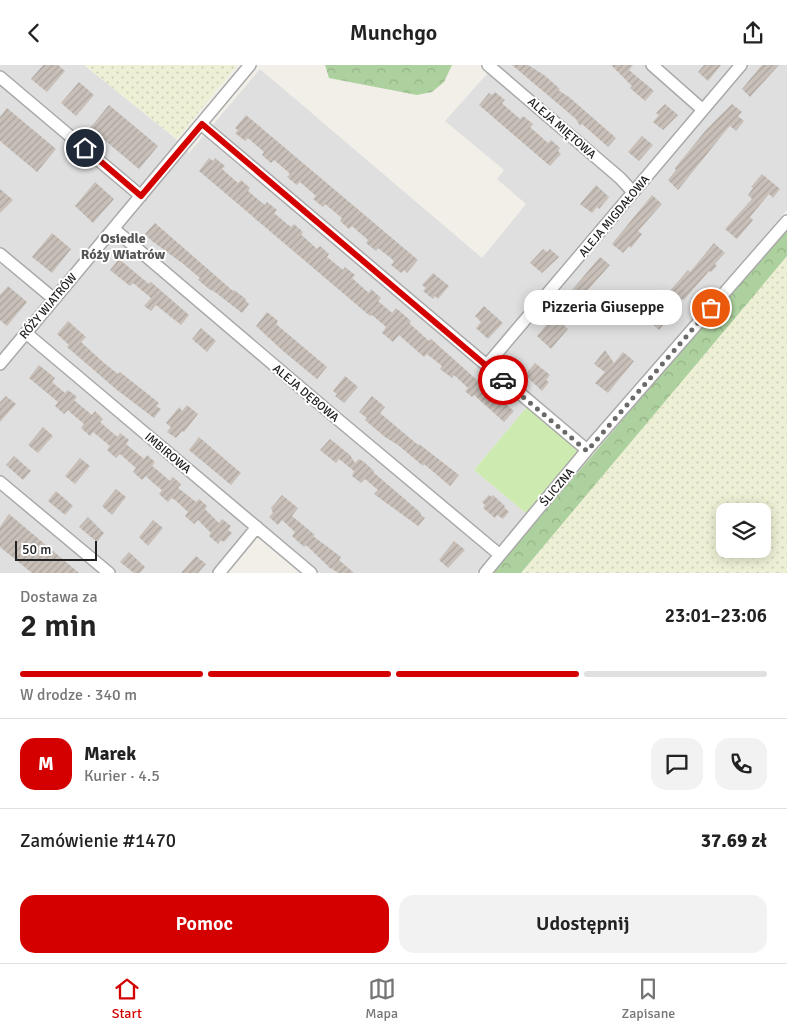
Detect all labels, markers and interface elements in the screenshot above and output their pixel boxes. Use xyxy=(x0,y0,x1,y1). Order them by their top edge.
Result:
icon: back xyxy=(20,19,48,47)
text: Munchgo xyxy=(350,19,437,46)
icon: share xyxy=(739,19,767,47)
street label: ALEJA MIĘTOWA xyxy=(524,94,600,163)
pin xyxy=(64,127,106,169)
icon: home xyxy=(71,134,99,162)
street label: ALEJA MIGDAŁOWA xyxy=(576,172,653,260)
district label: Osiedle Róży Wiatrów xyxy=(81,230,166,263)
street label: RÓŻY WIATRÓW xyxy=(16,270,80,342)
pin xyxy=(690,287,732,329)
callout: Pizzeria Giuseppe xyxy=(524,291,681,325)
icon: bag xyxy=(697,294,725,322)
text: Pizzeria Giuseppe xyxy=(542,297,664,317)
courier xyxy=(478,355,528,405)
street label: ALEJA DĘBOWA xyxy=(269,361,342,426)
icon: car xyxy=(489,366,517,394)
street label: IMBIROWA xyxy=(141,430,194,478)
street label: ŚLICZNA xyxy=(537,464,578,510)
map controls xyxy=(716,503,771,558)
button: layers xyxy=(716,503,771,558)
scale bar xyxy=(15,538,98,561)
text: 50 m xyxy=(22,541,51,558)
text: Dostawa za xyxy=(20,587,98,607)
text: 23:01–23:06 xyxy=(665,604,767,628)
text: 2 min xyxy=(20,606,97,645)
text: W drodze · 340 m xyxy=(20,685,137,705)
button: chat xyxy=(651,738,703,790)
button: phone xyxy=(715,738,767,790)
text: Marek xyxy=(84,742,136,766)
text: M xyxy=(38,752,54,776)
text: Kurier · 4.5 xyxy=(84,766,160,786)
text: Zamówienie #1470 xyxy=(20,829,176,853)
text: 37.69 zł xyxy=(701,829,767,853)
button: Pomoc xyxy=(20,895,389,953)
button: Udostępnij xyxy=(399,895,767,953)
tab: Start xyxy=(112,975,142,1022)
tab: Mapa xyxy=(365,975,398,1022)
tab: Zapisane xyxy=(621,975,675,1022)

